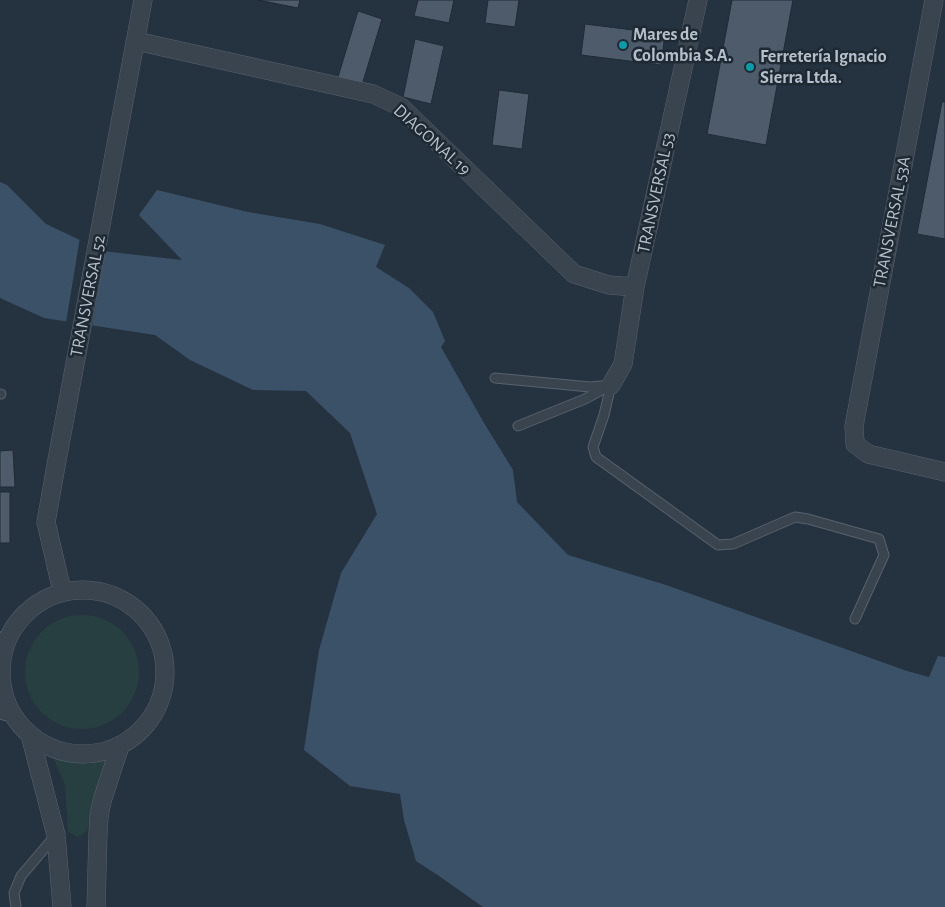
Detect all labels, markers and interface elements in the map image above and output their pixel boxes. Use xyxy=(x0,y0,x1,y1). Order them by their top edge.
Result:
place label: Mares de Colombia S.A. xyxy=(633,24,732,66)
marker: Mares de Colombia S.A. xyxy=(617,39,629,51)
place label: Ferretería Ignacio Sierra Ltda. xyxy=(760,46,887,88)
marker: Ferretería Ignacio Sierra Ltda. xyxy=(744,61,756,73)
street label: DIAGONAL 19 xyxy=(389,100,475,180)
street label: TRANSVERSAL 53 xyxy=(633,131,679,255)
street label: TRANSVERSAL 53A xyxy=(869,154,915,290)
street label: TRANSVERSAL 52 xyxy=(66,233,110,359)

